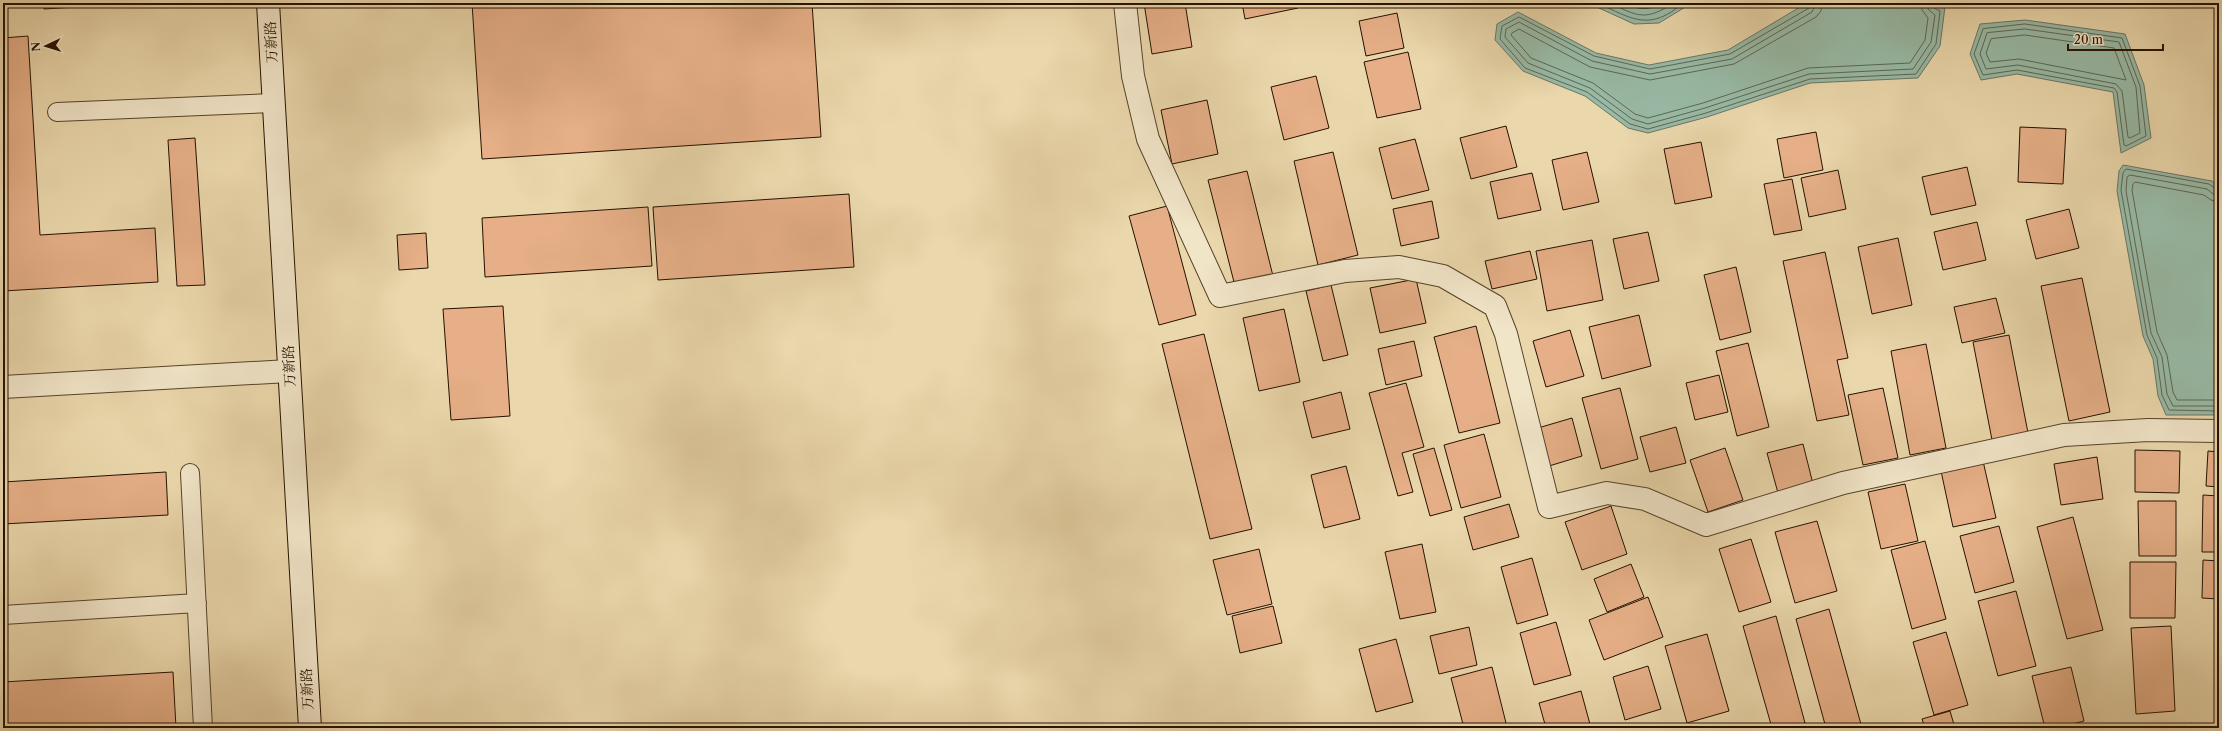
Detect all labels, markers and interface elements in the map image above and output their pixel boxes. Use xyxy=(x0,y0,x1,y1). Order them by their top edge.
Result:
street label: 万新路 xyxy=(261,21,281,63)
north arrow xyxy=(26,26,66,66)
scale bar xyxy=(2068,26,2163,52)
text: 20 m xyxy=(2074,32,2103,47)
text: N xyxy=(29,41,43,52)
street label: 万新路 xyxy=(279,345,299,387)
street label: 万新路 xyxy=(297,668,317,710)

